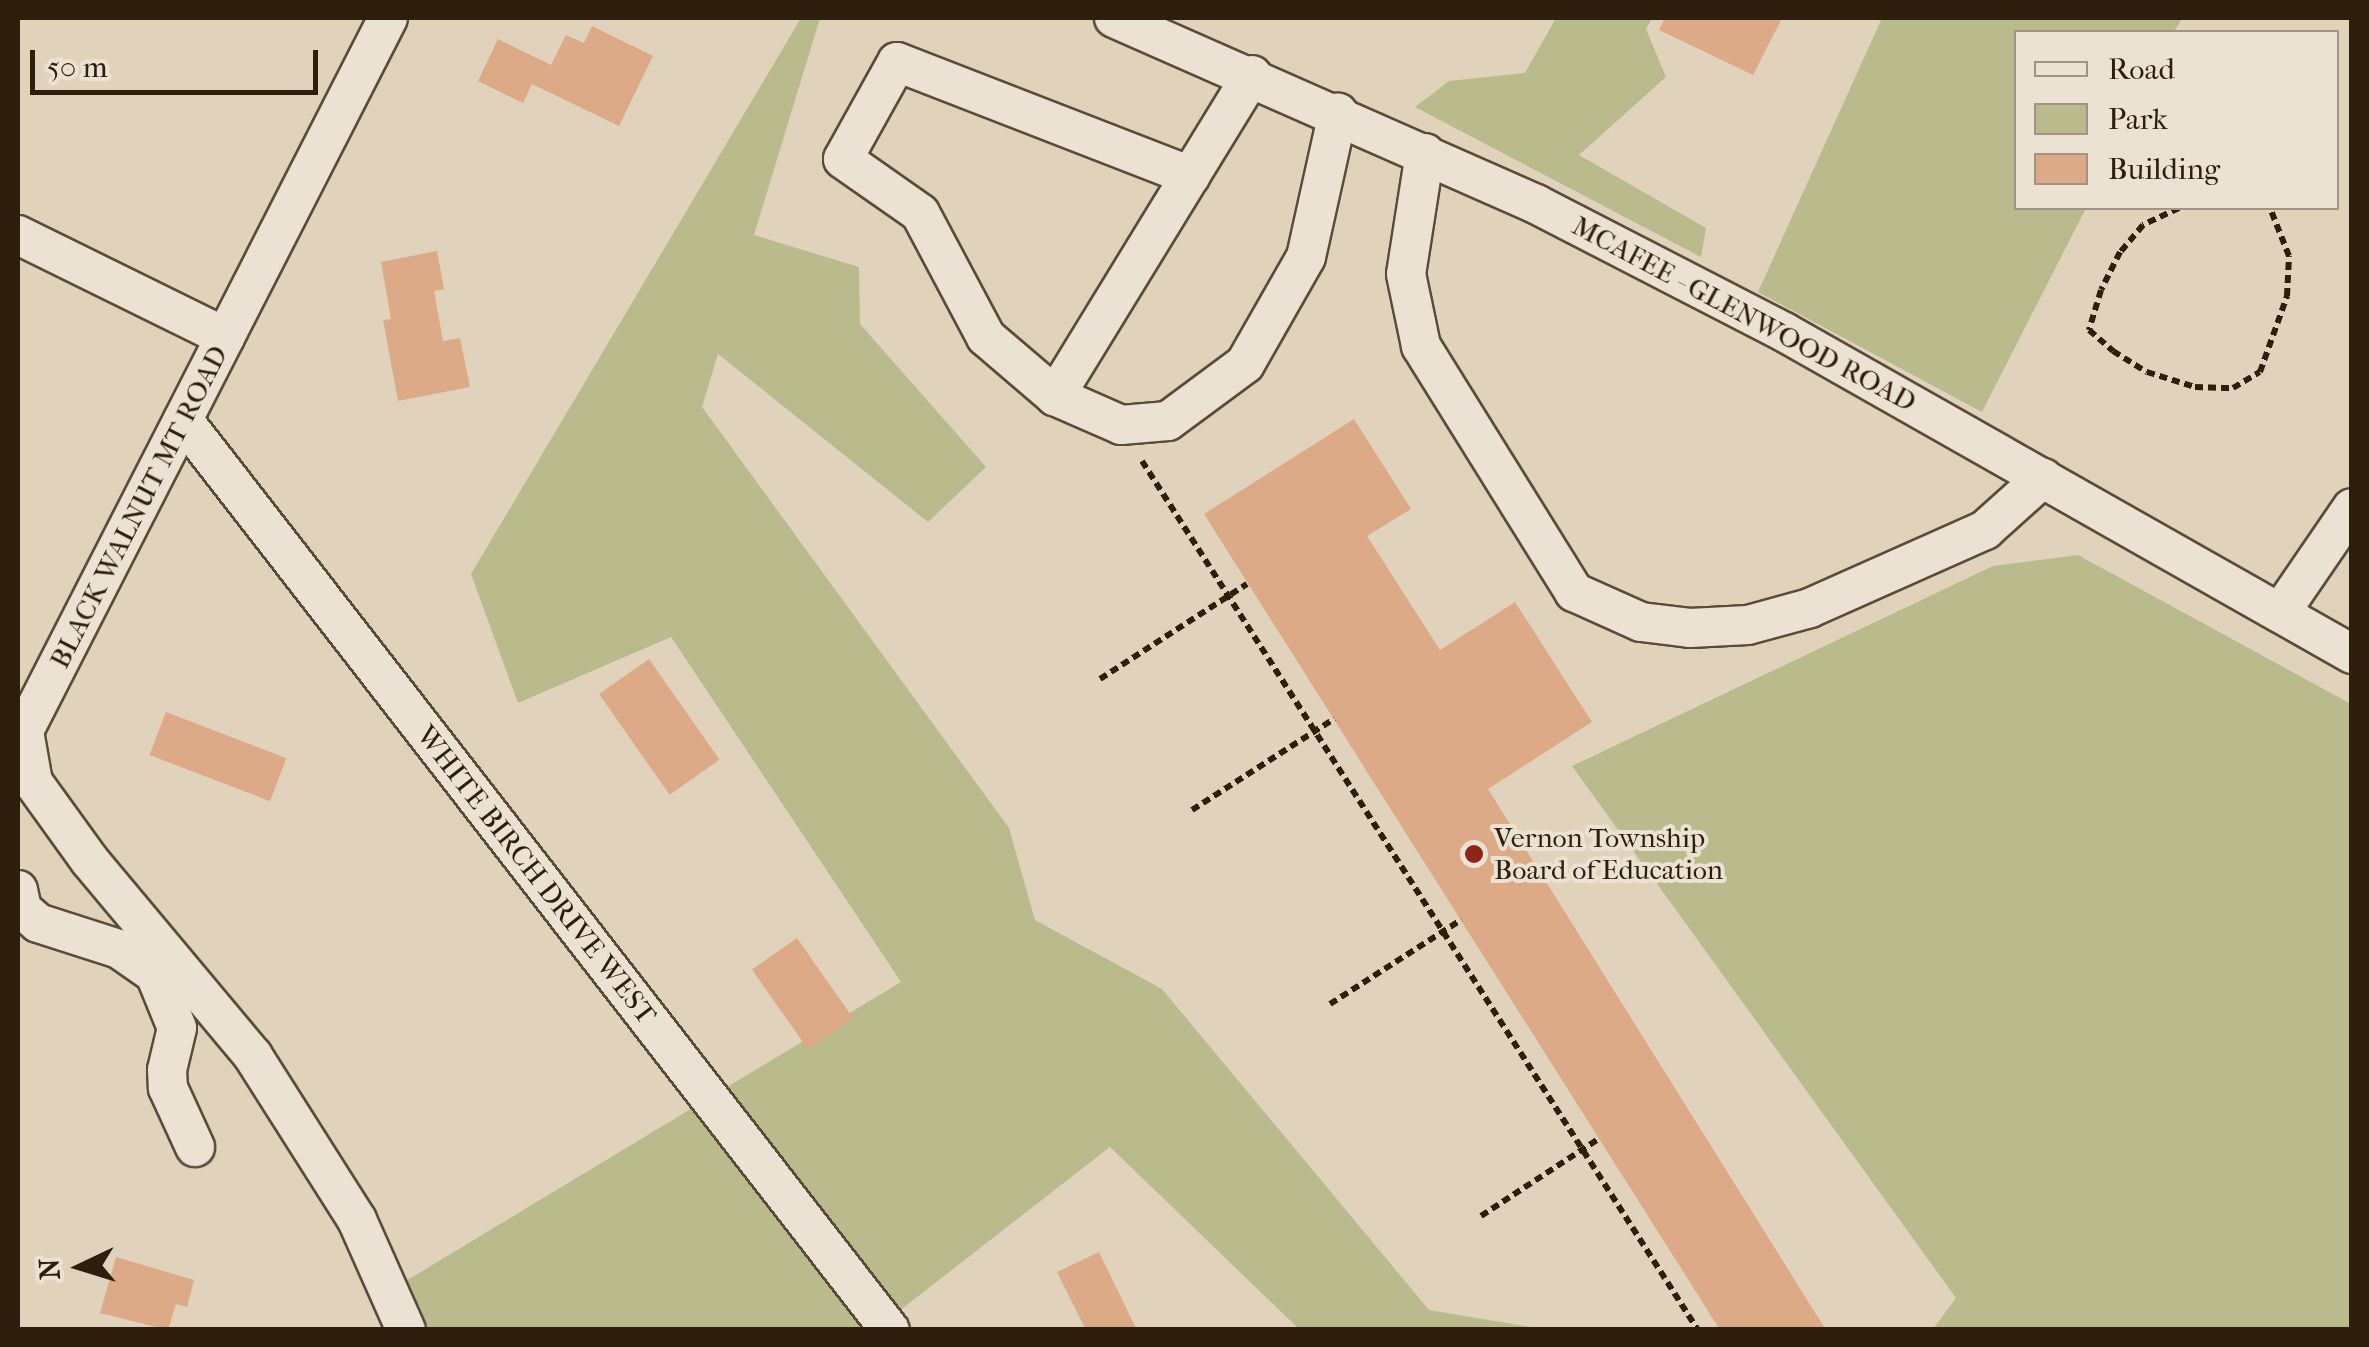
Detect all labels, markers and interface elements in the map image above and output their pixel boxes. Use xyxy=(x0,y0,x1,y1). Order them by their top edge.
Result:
scale bar xyxy=(35,30,322,92)
legend xyxy=(2014,30,2339,210)
text: 50 m xyxy=(47,50,108,85)
text: Road xyxy=(2108,52,2175,87)
text: Park xyxy=(2108,102,2168,137)
text: Building xyxy=(2108,152,2220,187)
street label: MCAFEE - GLENWOOD ROAD xyxy=(1566,209,1922,419)
street label: BLACK WALNUT MT ROAD xyxy=(43,340,235,674)
street label: WHITE BIRCH DRIVE WEST xyxy=(409,719,663,1031)
place label: Vernon Township Board of Education xyxy=(1494,821,1723,887)
marker: Vernon Township Board of Education xyxy=(1463,843,1485,865)
north arrow xyxy=(30,1217,130,1317)
text: N xyxy=(32,1257,67,1281)

